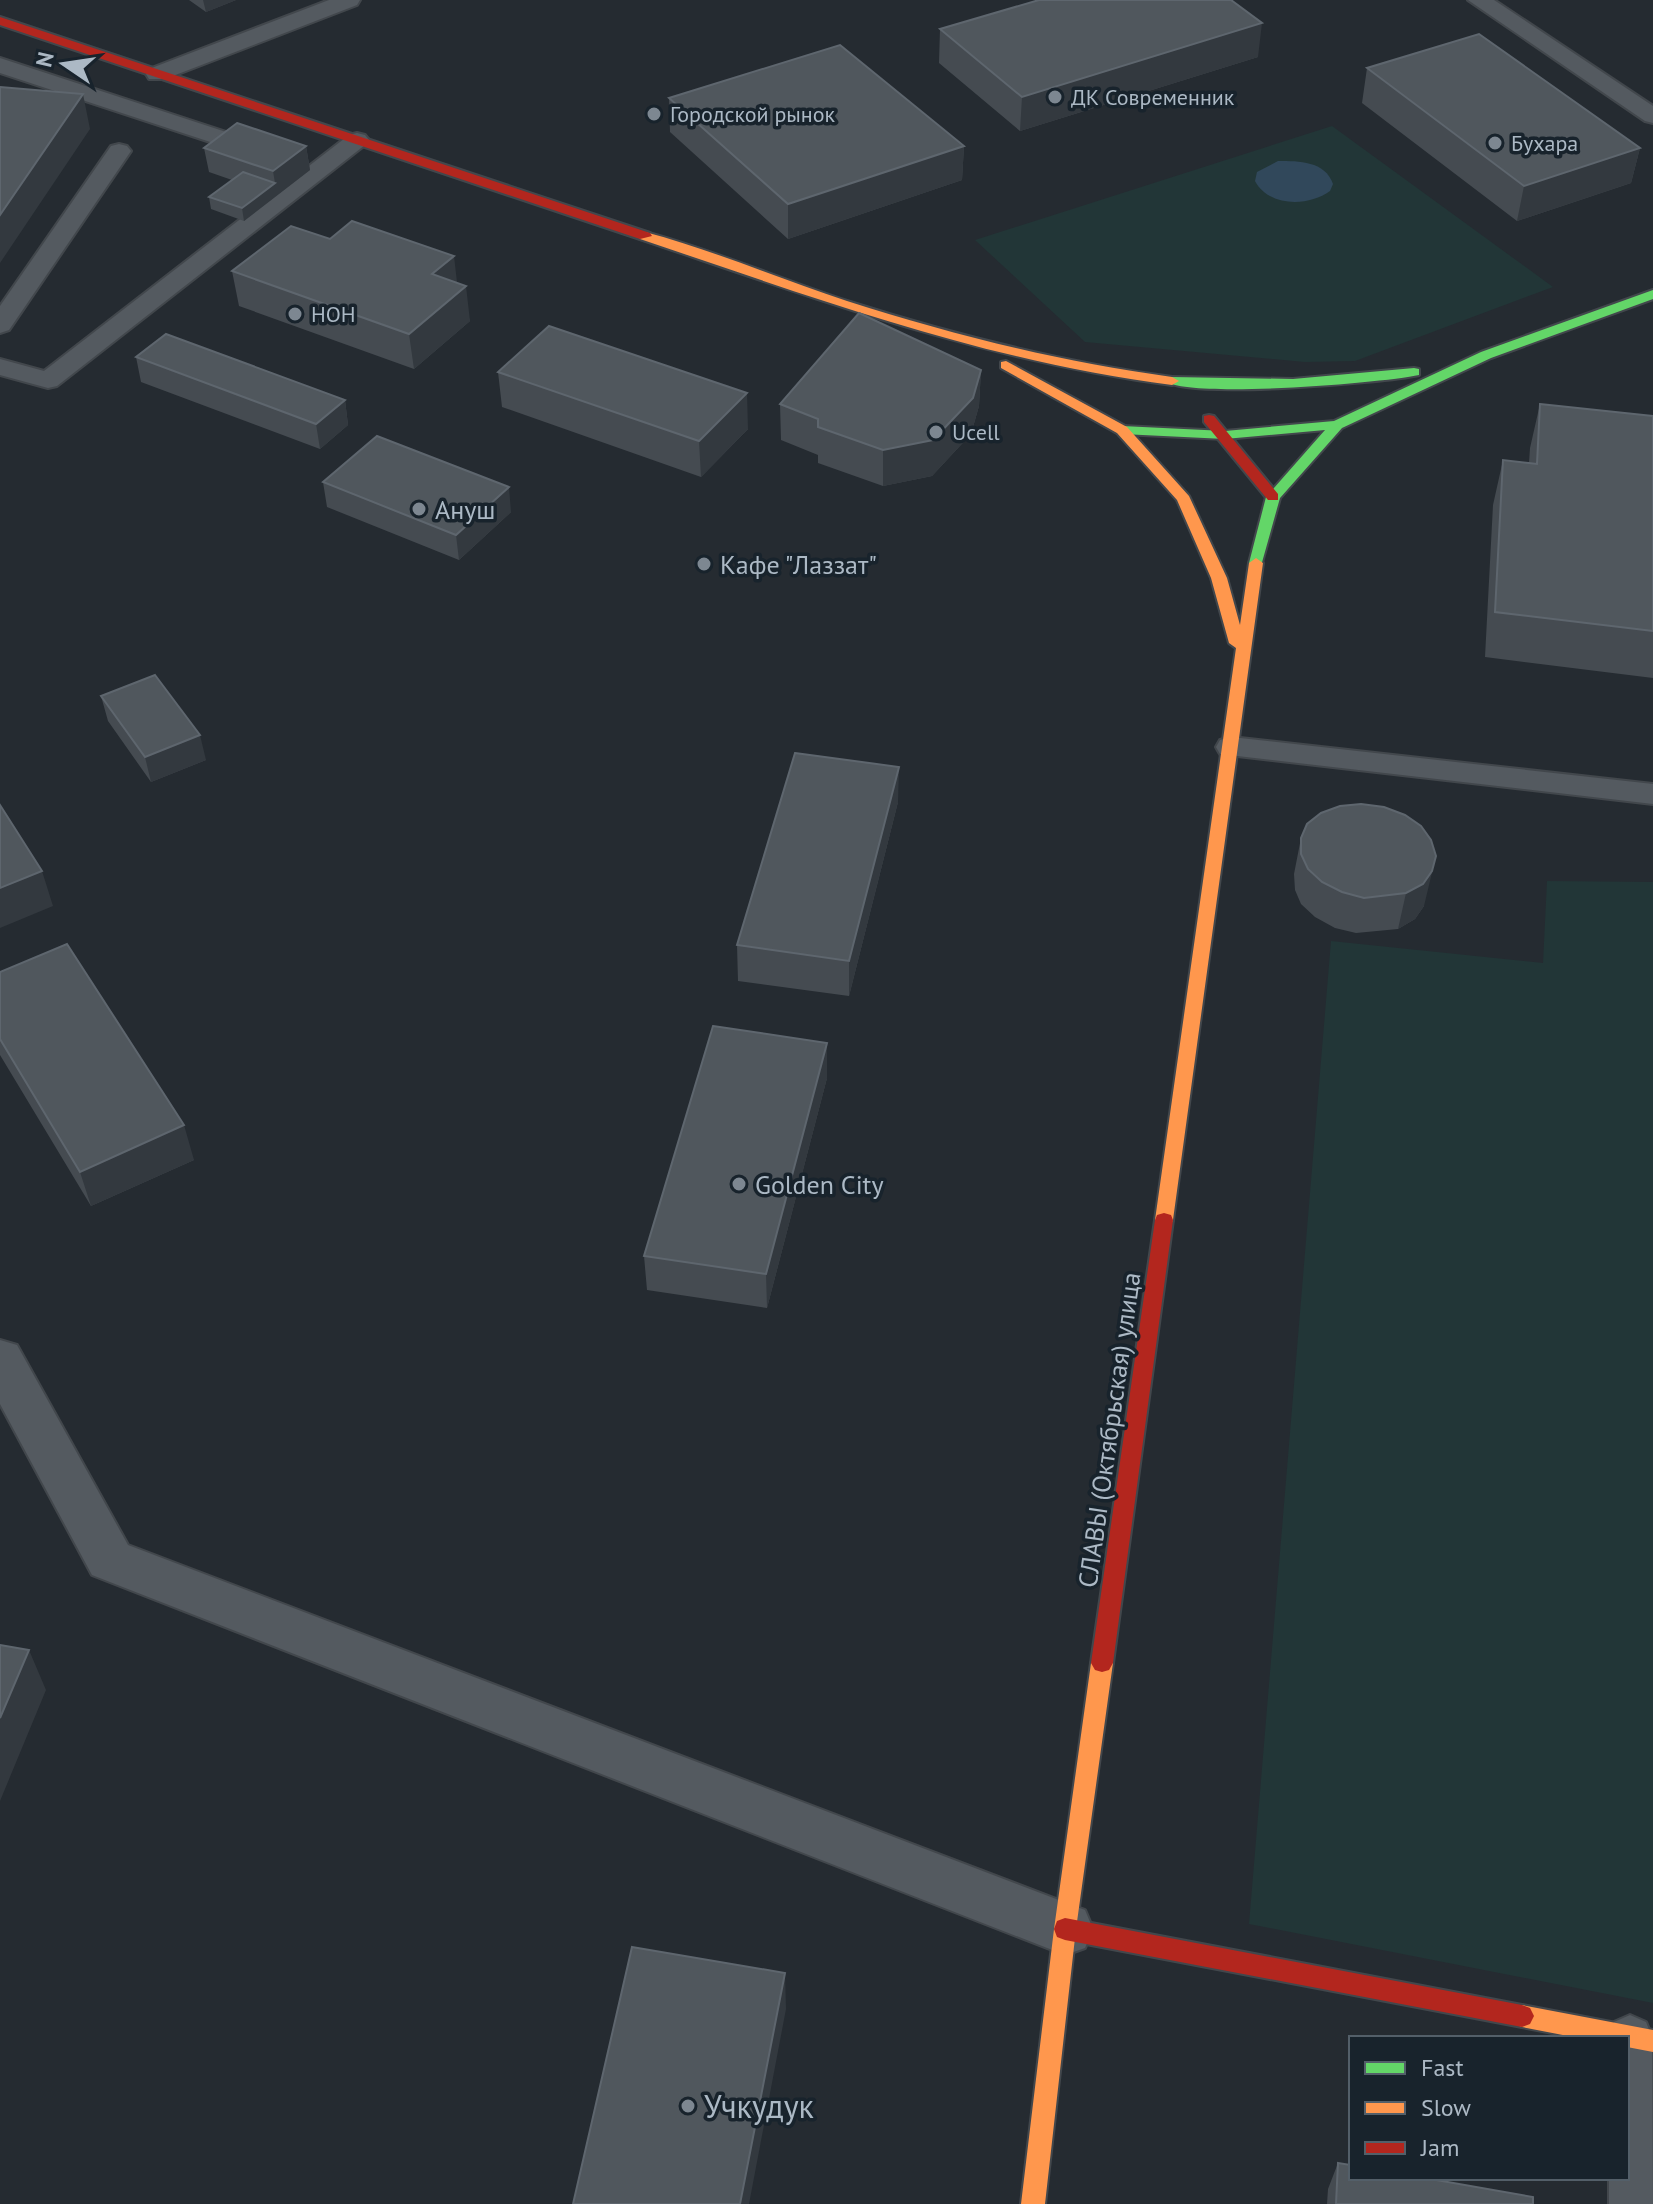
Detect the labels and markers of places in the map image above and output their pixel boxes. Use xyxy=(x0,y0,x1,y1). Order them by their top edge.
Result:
place label: ДК Современник xyxy=(1071,83,1235,111)
marker: ДК Современник xyxy=(1046,88,1064,106)
place label: Городской рынок xyxy=(670,100,836,128)
marker: Городской рынок xyxy=(645,105,663,123)
place label: Бухара xyxy=(1511,129,1578,157)
marker: Бухара xyxy=(1486,134,1504,152)
place label: НОН xyxy=(311,300,356,328)
marker: НОН xyxy=(286,305,304,323)
place label: Ucell xyxy=(952,418,1000,446)
marker: Ucell xyxy=(927,423,945,441)
place label: Ануш xyxy=(435,493,496,526)
marker: Ануш xyxy=(410,500,428,518)
place label: Кафе "Лаззат" xyxy=(720,548,877,581)
marker: Кафе "Лаззат" xyxy=(695,555,713,573)
place label: Golden City xyxy=(755,1168,884,1201)
marker: Golden City xyxy=(730,1175,748,1193)
place label: Учкудук xyxy=(704,2085,815,2127)
marker: Учкудук xyxy=(679,2097,697,2115)

